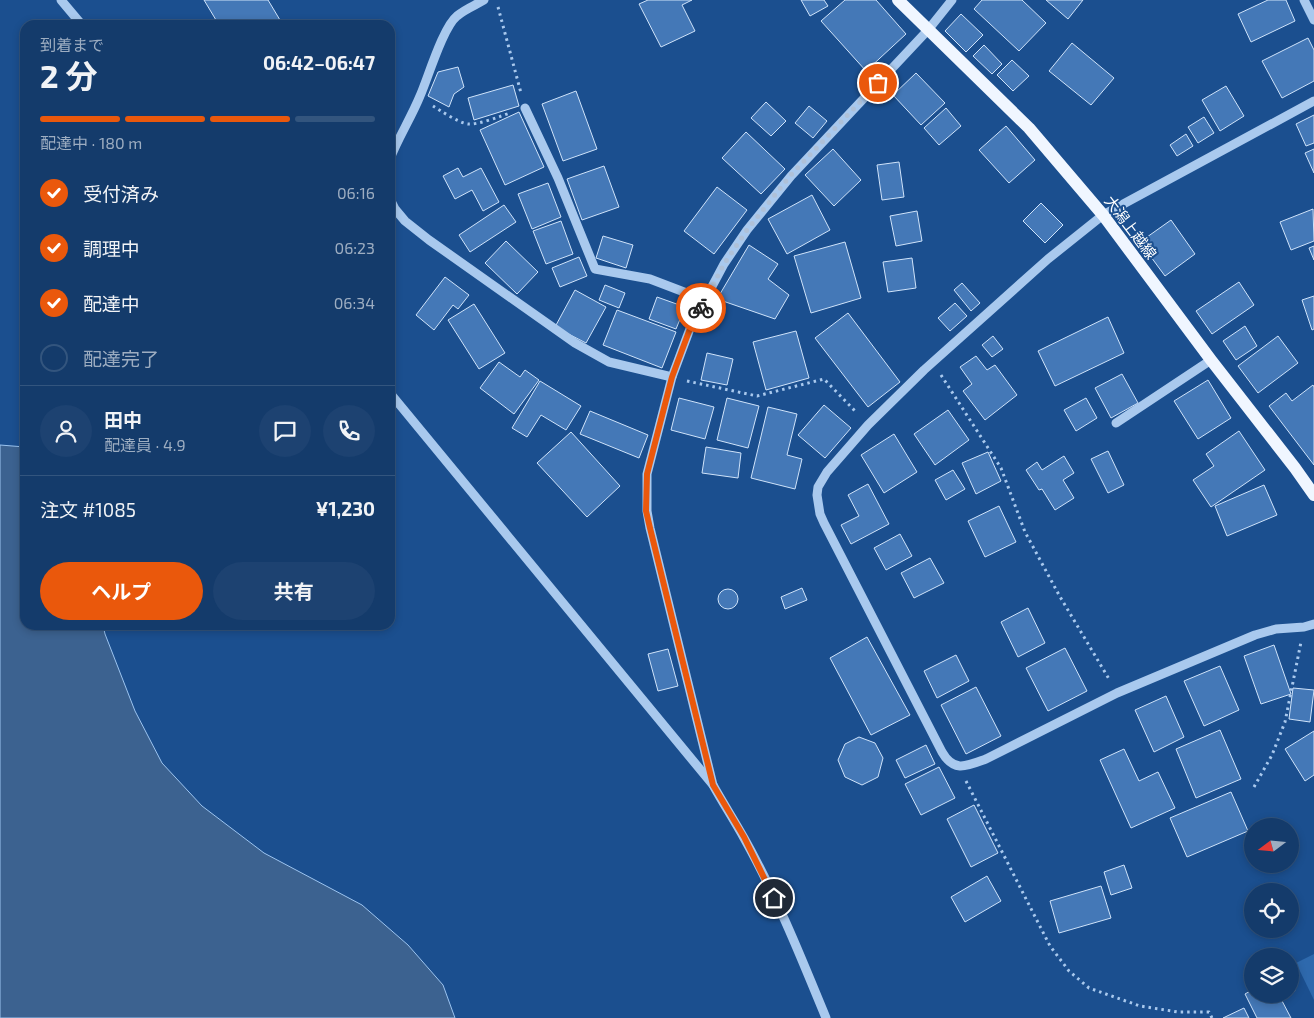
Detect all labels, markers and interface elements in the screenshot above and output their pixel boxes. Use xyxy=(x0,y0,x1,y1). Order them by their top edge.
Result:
text: 到着まで xyxy=(40,35,104,54)
text: 06:42–06:47 xyxy=(263,51,375,74)
text: 2 分 xyxy=(40,56,98,94)
pin xyxy=(857,62,899,104)
icon: bag xyxy=(864,69,892,97)
text: 配達中 · 180 m xyxy=(40,133,142,152)
icon: check xyxy=(40,179,68,207)
text: 受付済み xyxy=(83,182,159,205)
text: 06:16 xyxy=(337,183,375,202)
street label: 大潟上越線 xyxy=(1101,192,1161,262)
icon: check xyxy=(40,234,68,262)
text: 調理中 xyxy=(83,237,140,260)
text: 06:23 xyxy=(335,238,375,257)
courier xyxy=(676,283,726,333)
icon: check xyxy=(40,289,68,317)
text: 配達中 xyxy=(83,292,140,315)
text: 06:34 xyxy=(334,293,375,312)
icon: bike xyxy=(687,294,715,322)
text: 配達完了 xyxy=(83,347,159,370)
button: person xyxy=(40,405,92,457)
button: chat xyxy=(259,405,311,457)
button: phone xyxy=(323,405,375,457)
text: 田中 xyxy=(104,408,142,431)
text: 配達員 · 4.9 xyxy=(104,435,186,454)
text: ¥1,230 xyxy=(316,497,375,520)
text: 注文 #1085 xyxy=(40,498,136,521)
button: ヘルプ xyxy=(40,562,203,620)
button: 共有 xyxy=(213,562,375,620)
north arrow xyxy=(1244,818,1299,872)
map controls xyxy=(1244,818,1299,1003)
pin xyxy=(753,877,795,919)
button: locate xyxy=(1244,883,1299,938)
icon: home xyxy=(760,884,788,912)
button: layers xyxy=(1244,948,1299,1003)

